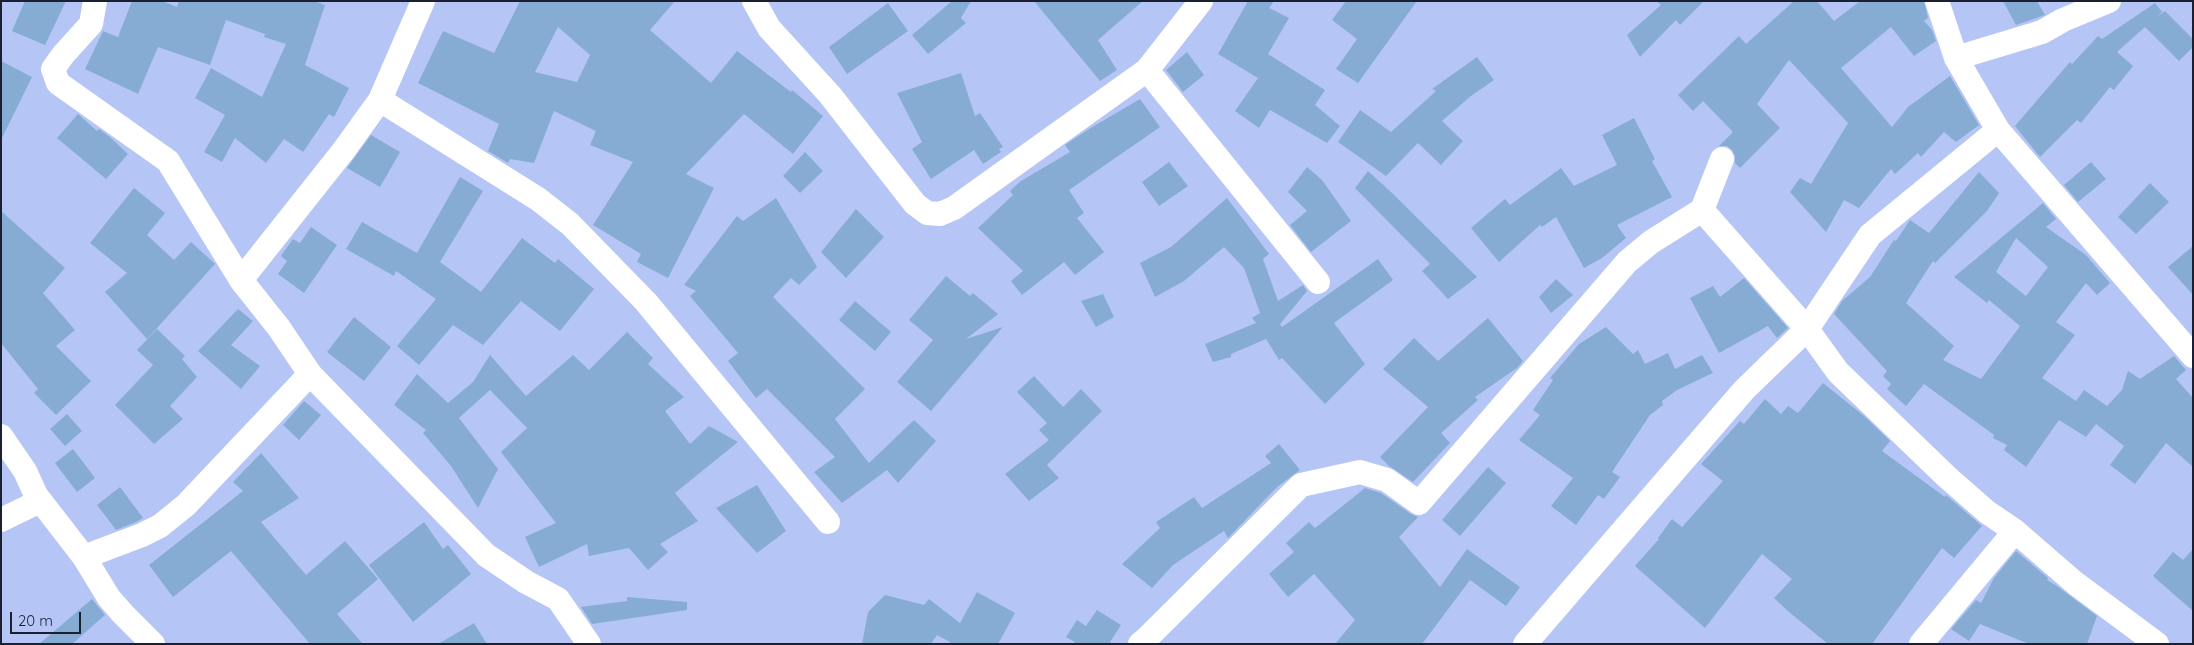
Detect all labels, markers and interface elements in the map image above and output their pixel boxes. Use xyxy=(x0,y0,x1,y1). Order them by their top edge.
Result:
scale bar xyxy=(12,602,84,634)
text: 20 m xyxy=(18,611,53,630)

